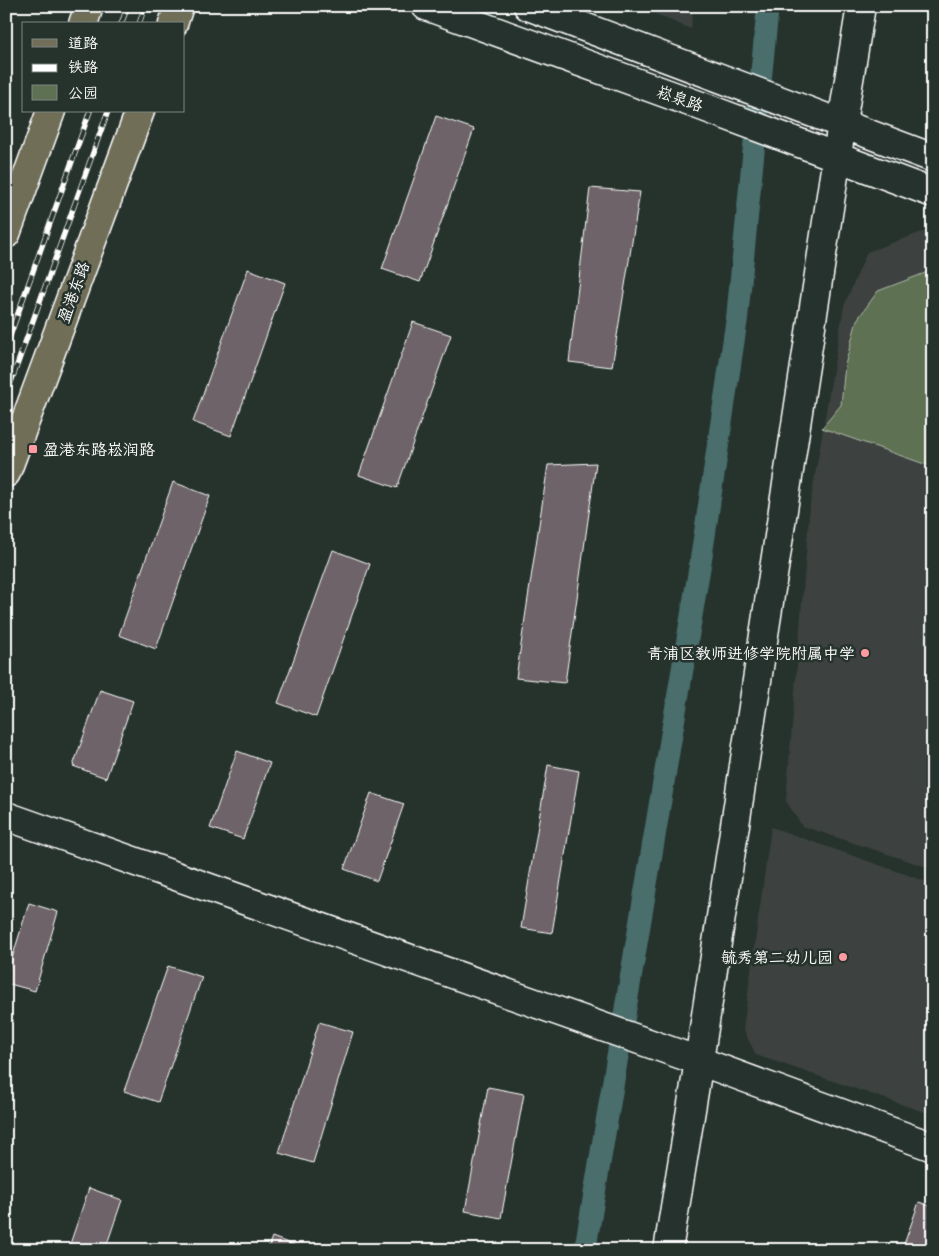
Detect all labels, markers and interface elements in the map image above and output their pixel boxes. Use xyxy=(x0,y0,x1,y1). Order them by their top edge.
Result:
legend xyxy=(22,22,185,112)
text: 道路 xyxy=(68,32,98,53)
text: 铁路 xyxy=(68,56,98,77)
street label: 崧泉路 xyxy=(654,79,706,117)
text: 公园 xyxy=(68,82,98,103)
street label: 盈港东路 xyxy=(52,258,94,326)
place label: 盈港东路崧润路 xyxy=(43,438,155,460)
marker: 盈港东路崧润路 xyxy=(27,443,39,455)
place label: 青浦区教师进修学院附属中学 xyxy=(647,642,855,664)
marker: 青浦区教师进修学院附属中学 xyxy=(859,647,871,659)
place label: 毓秀第二幼儿园 xyxy=(721,946,833,968)
marker: 毓秀第二幼儿园 xyxy=(837,951,849,963)

